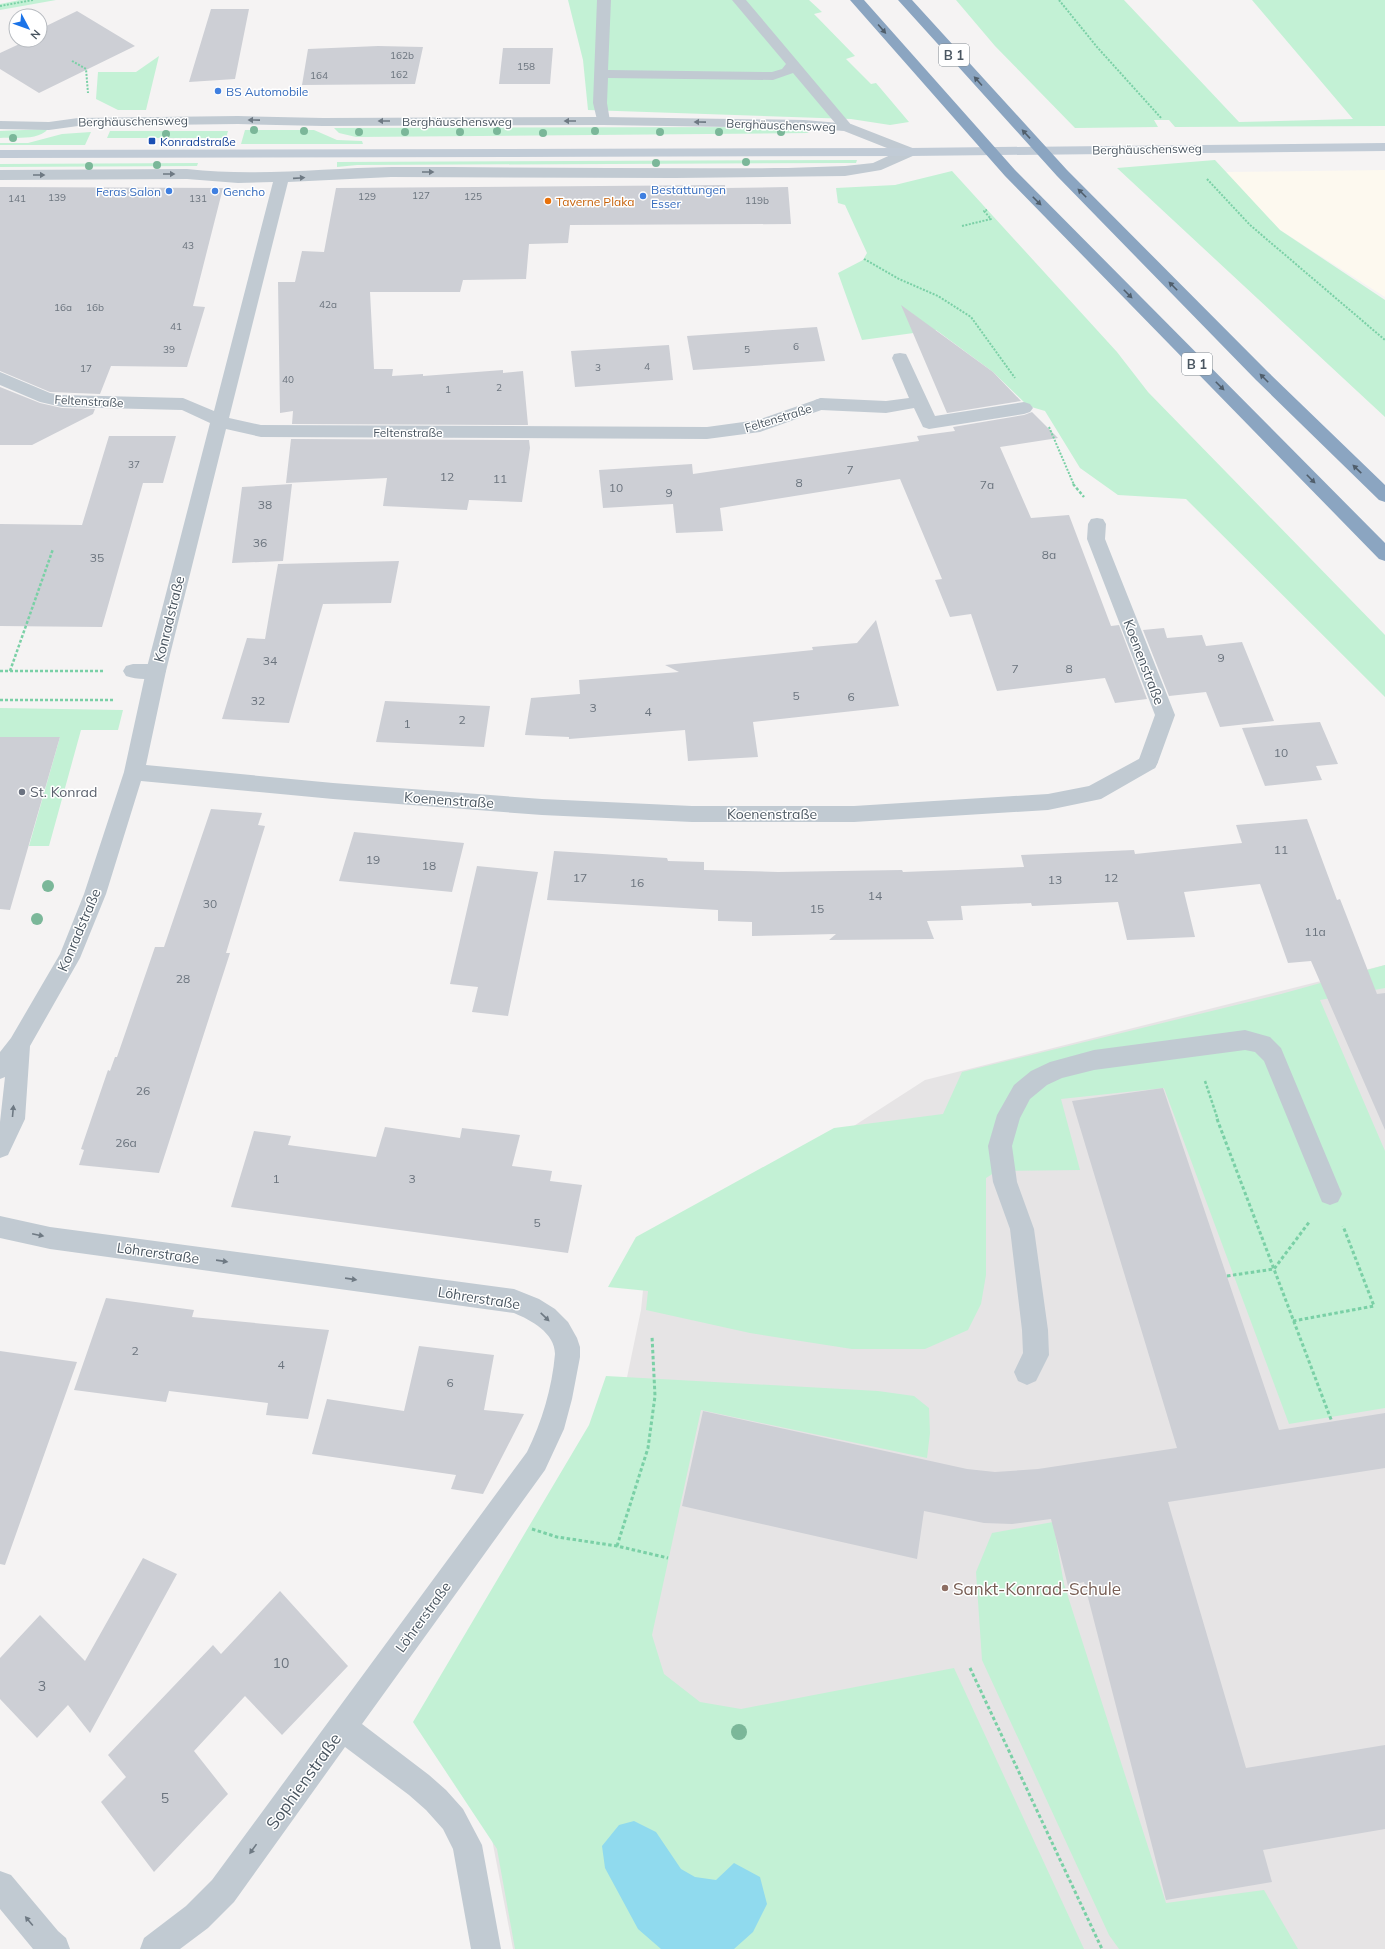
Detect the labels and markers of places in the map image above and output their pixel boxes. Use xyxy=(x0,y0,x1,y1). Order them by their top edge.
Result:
place label: BS Automobile xyxy=(226,84,308,99)
marker: BS Automobile xyxy=(213,86,223,96)
place label: Konradstraße xyxy=(160,134,236,149)
marker: Konradstraße xyxy=(147,136,157,146)
place label: Bestattungen Esser xyxy=(651,182,726,211)
place label: Feras Salon xyxy=(96,184,161,199)
place label: Gencho xyxy=(223,184,265,199)
marker: Feras Salon xyxy=(164,186,174,196)
marker: Gencho xyxy=(210,186,220,196)
marker: Bestattungen Esser xyxy=(638,191,648,201)
place label: Taverne Plaka xyxy=(556,194,635,209)
marker: Taverne Plaka xyxy=(543,196,553,206)
place label: St. Konrad xyxy=(30,783,97,801)
marker: St. Konrad xyxy=(17,787,27,797)
place label: Sankt-Konrad-Schule xyxy=(953,1578,1121,1599)
marker: Sankt-Konrad-Schule xyxy=(940,1583,950,1593)

